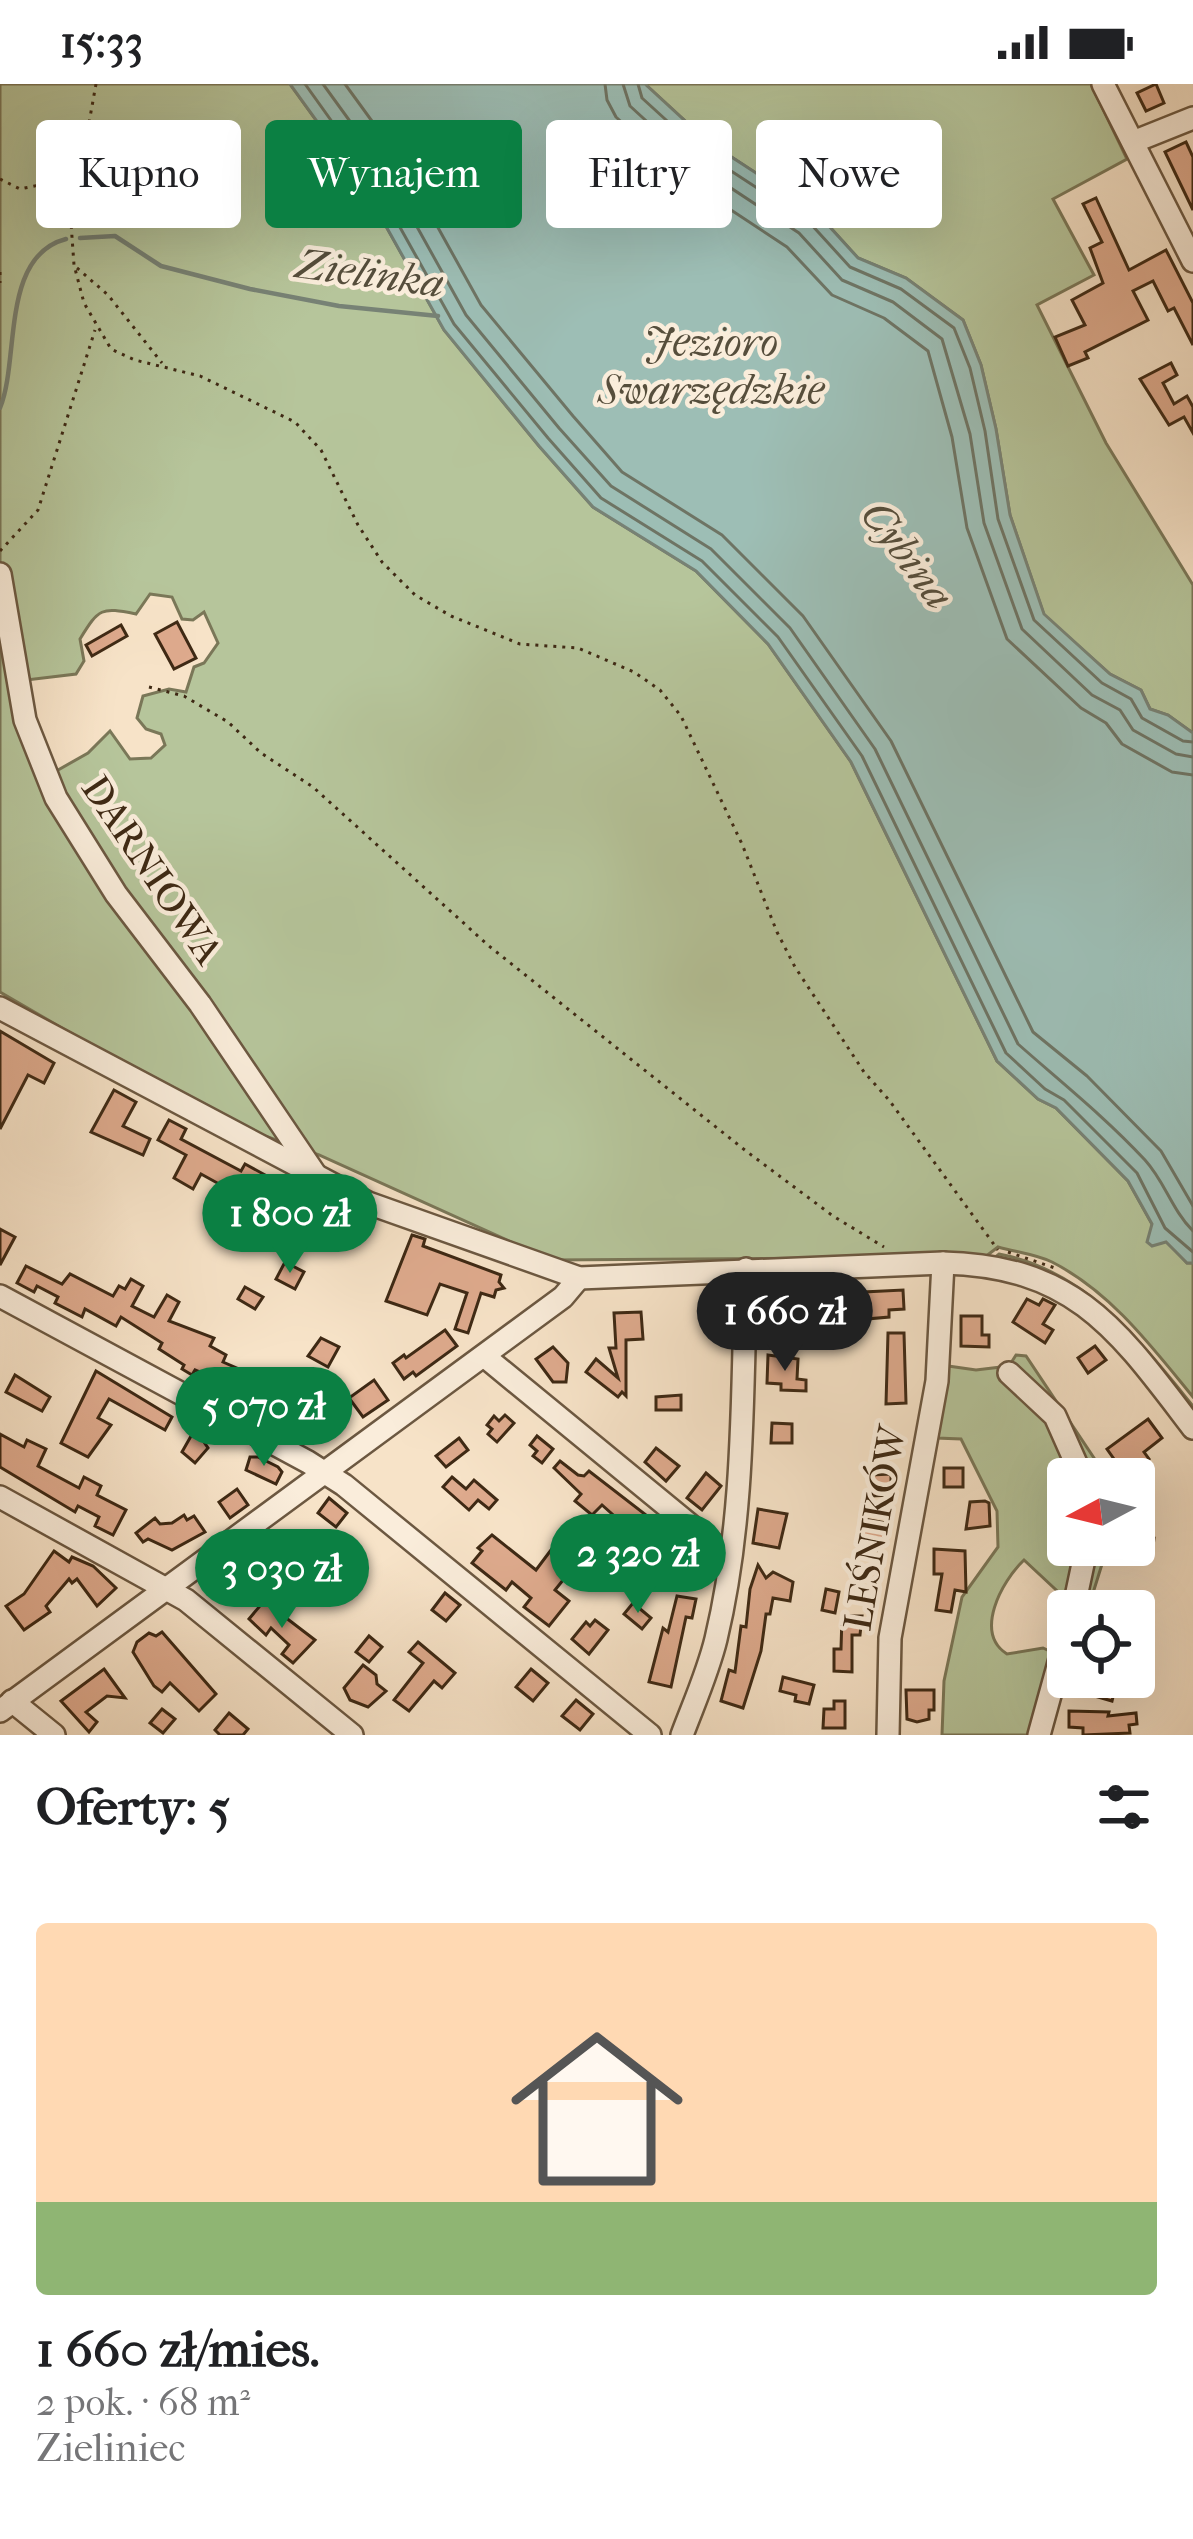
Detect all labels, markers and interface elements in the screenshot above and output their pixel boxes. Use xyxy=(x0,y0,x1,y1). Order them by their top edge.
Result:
text: 15:33 xyxy=(60,16,143,69)
chip: Kupno xyxy=(36,120,241,228)
chip: Wynajem xyxy=(265,120,522,228)
chip: Filtry xyxy=(546,120,732,228)
chip: Nowe xyxy=(756,120,942,228)
water label: Zielinka xyxy=(290,239,447,309)
water label: Jezioro Swarzędzkie xyxy=(597,318,825,415)
water label: Cybina xyxy=(851,491,963,619)
street label: DARNIOWA xyxy=(72,767,232,974)
pin: 1 800 zł xyxy=(166,1174,414,1276)
text: 1 800 zł xyxy=(229,1190,351,1236)
pin: 1 660 zł xyxy=(661,1272,909,1374)
text: 1 660 zł xyxy=(724,1288,846,1334)
pin: 5 070 zł xyxy=(140,1367,388,1469)
text: 5 070 zł xyxy=(202,1383,326,1429)
street label: LEŚNIKÓW xyxy=(833,1420,916,1634)
north arrow xyxy=(1047,1458,1155,1566)
map controls xyxy=(1047,1458,1155,1698)
pin: 2 320 zł xyxy=(514,1514,762,1616)
pin: 3 030 zł xyxy=(158,1529,406,1631)
text: 2 320 zł xyxy=(577,1530,699,1576)
text: 3 030 zł xyxy=(222,1545,342,1591)
button: locate xyxy=(1047,1590,1155,1698)
icon: filters xyxy=(1091,1774,1157,1840)
text: Oferty: 5 xyxy=(36,1777,230,1837)
icon: home xyxy=(489,2001,705,2217)
text: 1 660 zł/mies. xyxy=(36,2319,320,2379)
text: 2 pok. · 68 m² xyxy=(36,2379,250,2425)
text: Zieliniec xyxy=(36,2425,185,2471)

